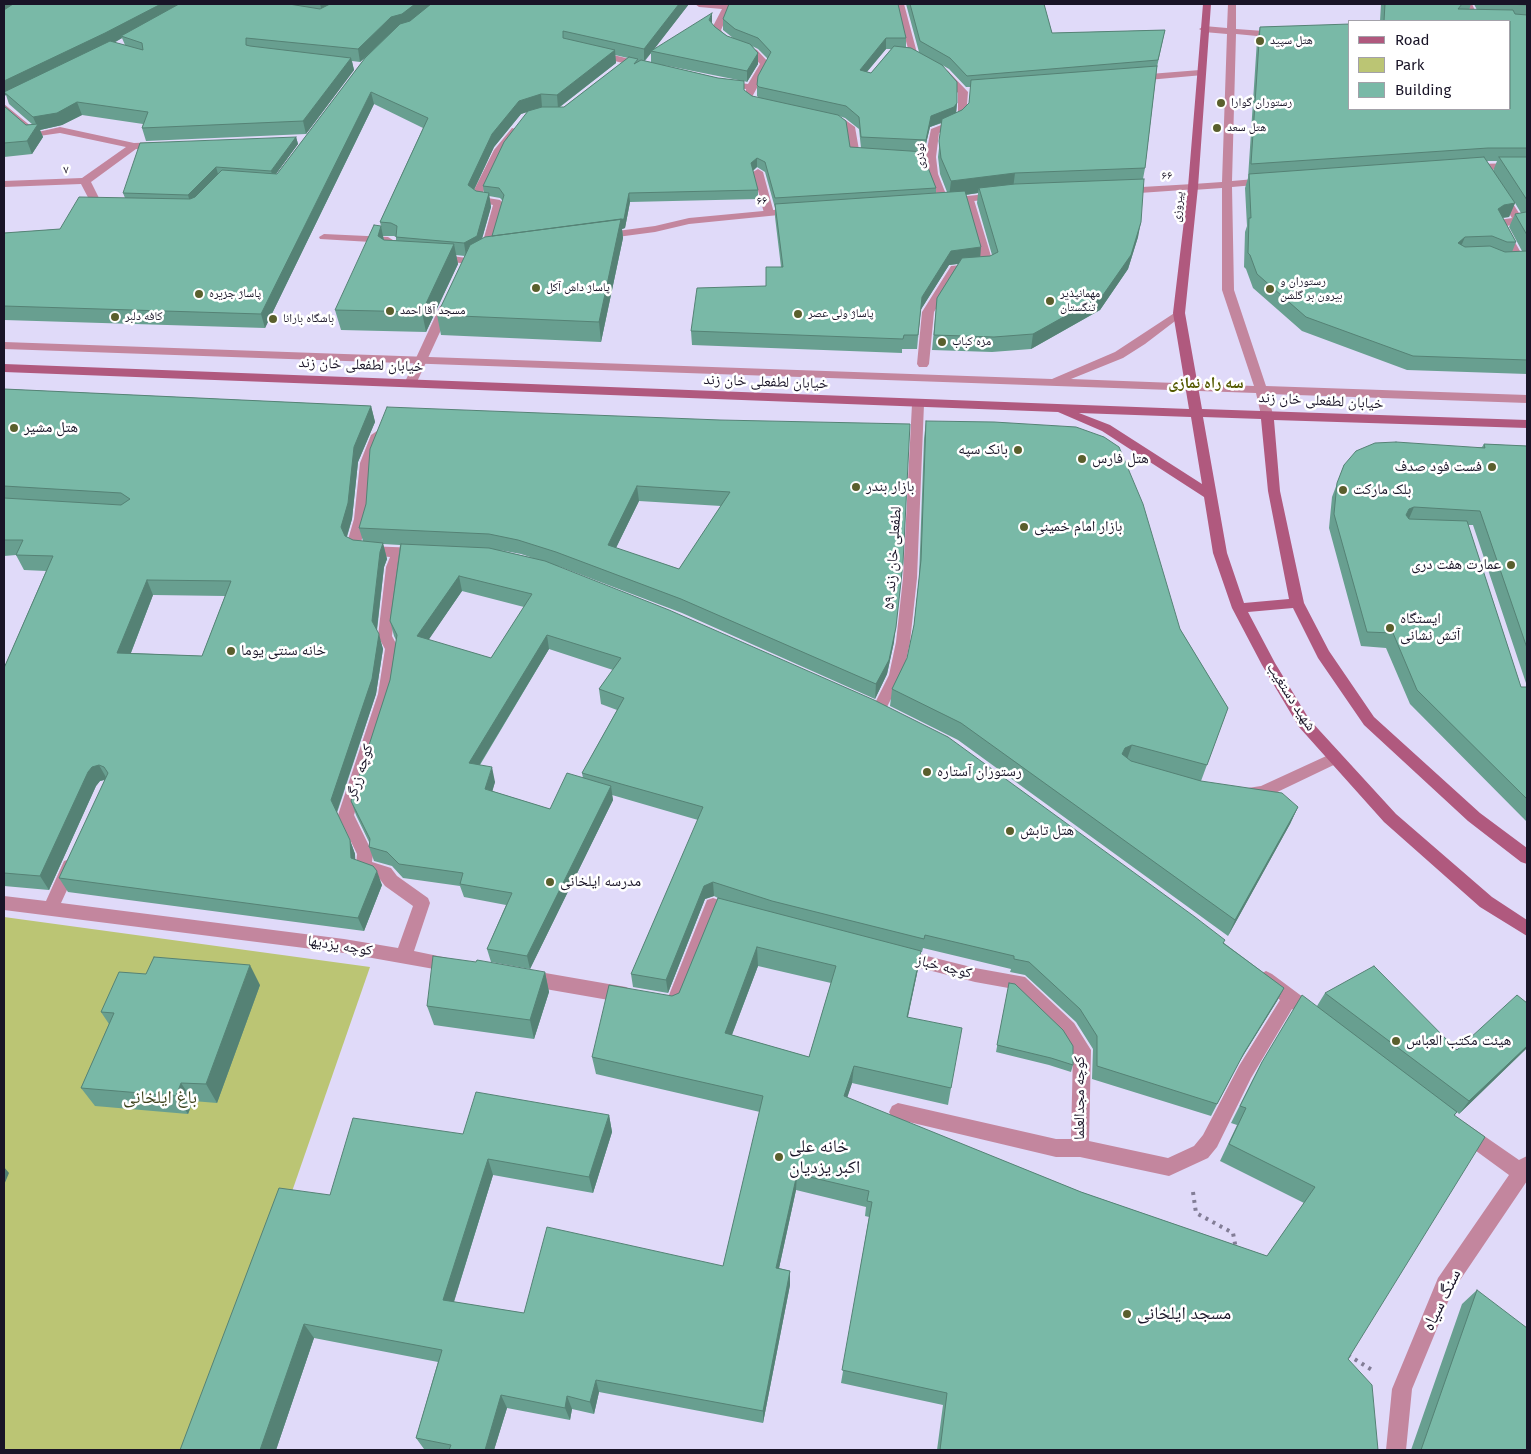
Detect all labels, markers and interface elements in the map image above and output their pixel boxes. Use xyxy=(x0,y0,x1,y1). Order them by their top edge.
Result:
legend xyxy=(1348,20,1511,110)
text: Road xyxy=(1395,31,1430,49)
place label: هتل سپید xyxy=(1270,34,1313,48)
marker: هتل سپید xyxy=(1254,35,1266,47)
text: Park xyxy=(1395,56,1425,74)
text: Building xyxy=(1395,81,1451,99)
place label: رستوران گوارا xyxy=(1231,96,1292,110)
marker: رستوران گوارا xyxy=(1215,97,1227,109)
place label: هتل سعد xyxy=(1227,121,1266,135)
marker: هتل سعد xyxy=(1211,122,1223,134)
street label: نوذری xyxy=(914,143,928,169)
street label: ۷ xyxy=(63,163,69,177)
street label: ۶۶ xyxy=(1161,169,1173,183)
street label: پیروزی xyxy=(1169,191,1187,223)
street label: ۶۶ xyxy=(756,193,768,209)
place label: رستوران و بیرون بر گلشن xyxy=(1280,275,1343,303)
place label: پاساژ داش آکل xyxy=(546,281,610,295)
marker: پاساژ داش آکل xyxy=(530,282,542,294)
marker: رستوران و بیرون بر گلشن xyxy=(1264,283,1276,295)
place label: پاساژ جزیره xyxy=(209,287,261,301)
place label: مهمانپذیر تنگستان xyxy=(1060,287,1100,315)
marker: پاساژ جزیره xyxy=(193,288,205,300)
marker: مهمانپذیر تنگستان xyxy=(1044,295,1056,307)
place label: مسجد آقا احمد xyxy=(400,304,466,318)
marker: مسجد آقا احمد xyxy=(384,305,396,317)
place label: پاساژ ولی عصر xyxy=(808,307,874,321)
marker: پاساژ ولی عصر xyxy=(792,308,804,320)
place label: کافه دلبر xyxy=(125,310,163,324)
marker: کافه دلبر xyxy=(109,311,121,323)
place label: باشگاه بارانا xyxy=(283,312,334,326)
marker: باشگاه بارانا xyxy=(267,313,279,325)
place label: مزه کباب xyxy=(952,335,991,349)
marker: مزه کباب xyxy=(936,336,948,348)
street label: خیابان لطفعلی خان زند xyxy=(298,354,424,376)
street label: خیابان لطفعلی خان زند xyxy=(703,371,829,393)
district label: سه راه نمازی xyxy=(1168,374,1244,394)
street label: خیابان لطفعلی خان زند xyxy=(1258,389,1384,413)
place label: هتل مشیر xyxy=(24,419,78,437)
marker: هتل مشیر xyxy=(8,422,20,434)
place label: بانک سپه xyxy=(958,441,1008,459)
marker: بانک سپه xyxy=(1012,444,1024,456)
place label: هتل فارس xyxy=(1092,450,1149,468)
marker: هتل فارس xyxy=(1076,453,1088,465)
place label: فست فود صدف xyxy=(1394,458,1482,476)
marker: فست فود صدف xyxy=(1486,461,1498,473)
place label: بازار بندر xyxy=(866,478,914,496)
marker: بازار بندر xyxy=(850,481,862,493)
place label: بلک مارکت xyxy=(1353,481,1411,499)
marker: بلک مارکت xyxy=(1337,484,1349,496)
street label: لطفعلی خان زند ۵۹ xyxy=(880,506,906,610)
place label: بازار امام خمینی xyxy=(1034,518,1122,536)
marker: بازار امام خمینی xyxy=(1018,521,1030,533)
place label: عمارت هفت دری xyxy=(1411,556,1501,574)
marker: عمارت هفت دری xyxy=(1505,559,1517,571)
place label: ایستگاه آتش نشانی xyxy=(1400,610,1460,645)
marker: ایستگاه آتش نشانی xyxy=(1384,622,1396,634)
place label: خانه سنتی یوما xyxy=(241,642,326,660)
marker: خانه سنتی یوما xyxy=(225,645,237,657)
street label: شهید دستغیب xyxy=(1262,660,1320,734)
street label: کوچه زرگر xyxy=(343,742,377,802)
place label: رستوران آستاره xyxy=(937,763,1022,781)
marker: رستوران آستاره xyxy=(921,766,933,778)
place label: هتل تابش xyxy=(1020,822,1074,840)
marker: هتل تابش xyxy=(1004,825,1016,837)
place label: مدرسه ایلخانی xyxy=(560,873,641,891)
marker: مدرسه ایلخانی xyxy=(544,876,556,888)
street label: کوچه یزدیها xyxy=(306,932,374,960)
street label: کوچه خباز xyxy=(914,951,974,983)
place label: هیئت مکتب العباس xyxy=(1406,1032,1511,1050)
marker: هیئت مکتب العباس xyxy=(1390,1035,1402,1047)
street label: کوچه مجدالعلما xyxy=(1071,1056,1089,1140)
park label: باغ ایلخانی xyxy=(123,1087,197,1109)
place label: خانه علی اکبر یزدیان xyxy=(789,1136,860,1178)
marker: خانه علی اکبر یزدیان xyxy=(773,1151,785,1163)
street label: سنگ سیاه xyxy=(1418,1266,1466,1334)
place label: مسجد ایلخانی xyxy=(1137,1303,1231,1325)
marker: مسجد ایلخانی xyxy=(1121,1308,1133,1320)

